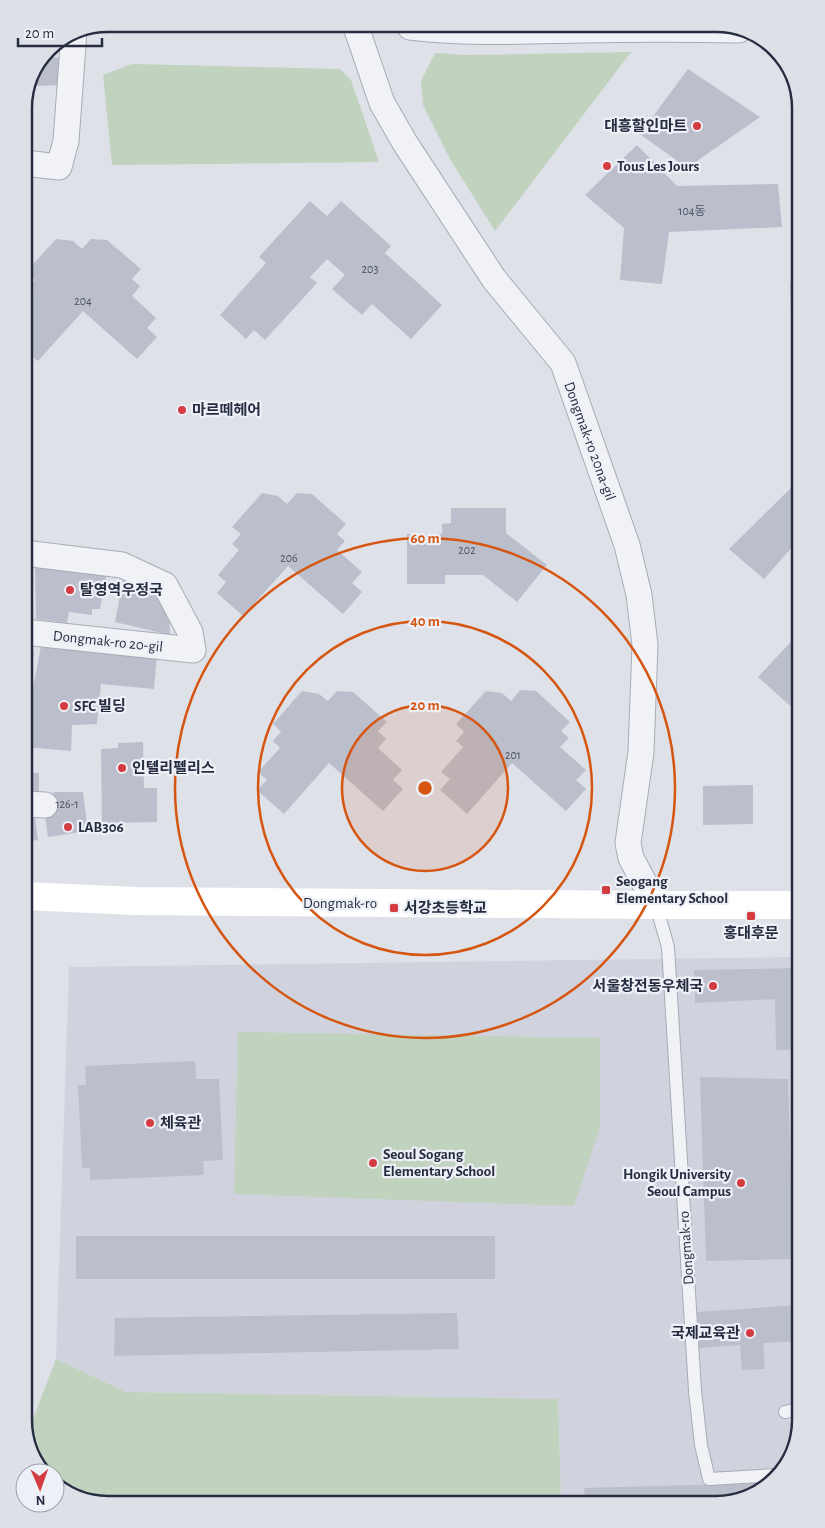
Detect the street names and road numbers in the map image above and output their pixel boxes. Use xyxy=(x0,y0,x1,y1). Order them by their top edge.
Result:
street label: Dongmak-ro 20na-gil xyxy=(561,380,618,503)
street label: Dongmak-ro 20-gil xyxy=(52,628,164,655)
street label: Dongmak-ro xyxy=(303,896,377,911)
street label: Dongmak-ro xyxy=(676,1210,697,1285)

